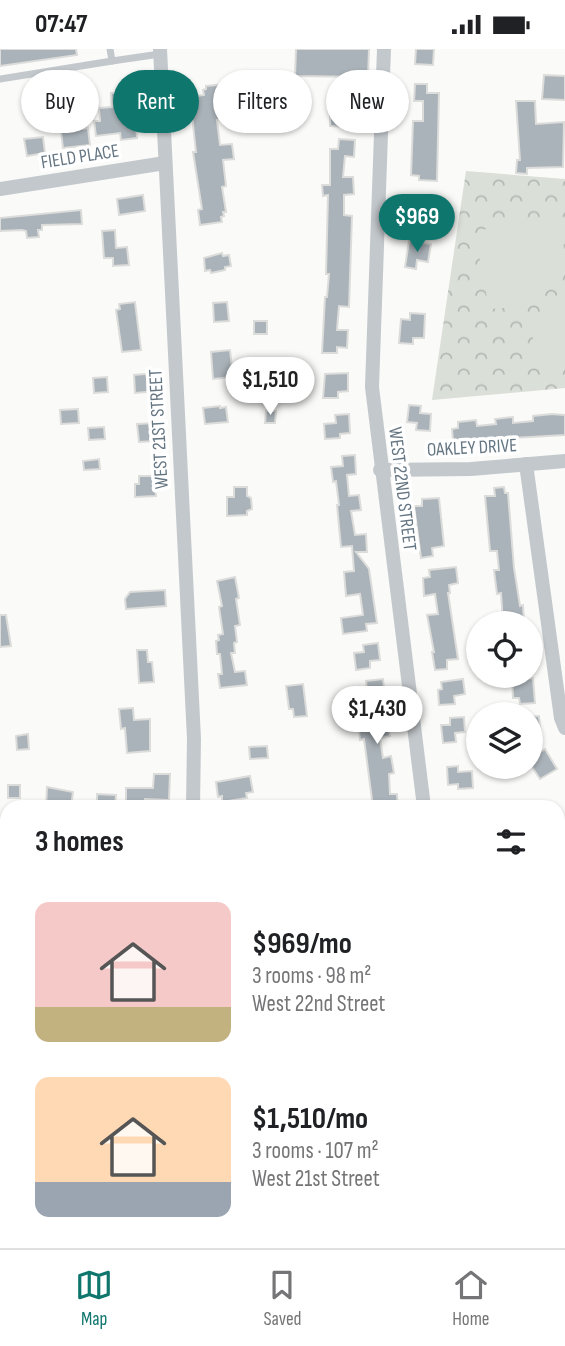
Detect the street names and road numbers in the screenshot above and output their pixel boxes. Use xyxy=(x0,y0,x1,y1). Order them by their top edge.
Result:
street label: FIELD PLACE xyxy=(39,139,121,175)
street label: WEST 21ST STREET xyxy=(144,368,174,490)
street label: WEST 22ND STREET xyxy=(383,426,421,552)
street label: OAKLEY DRIVE xyxy=(426,434,518,462)

